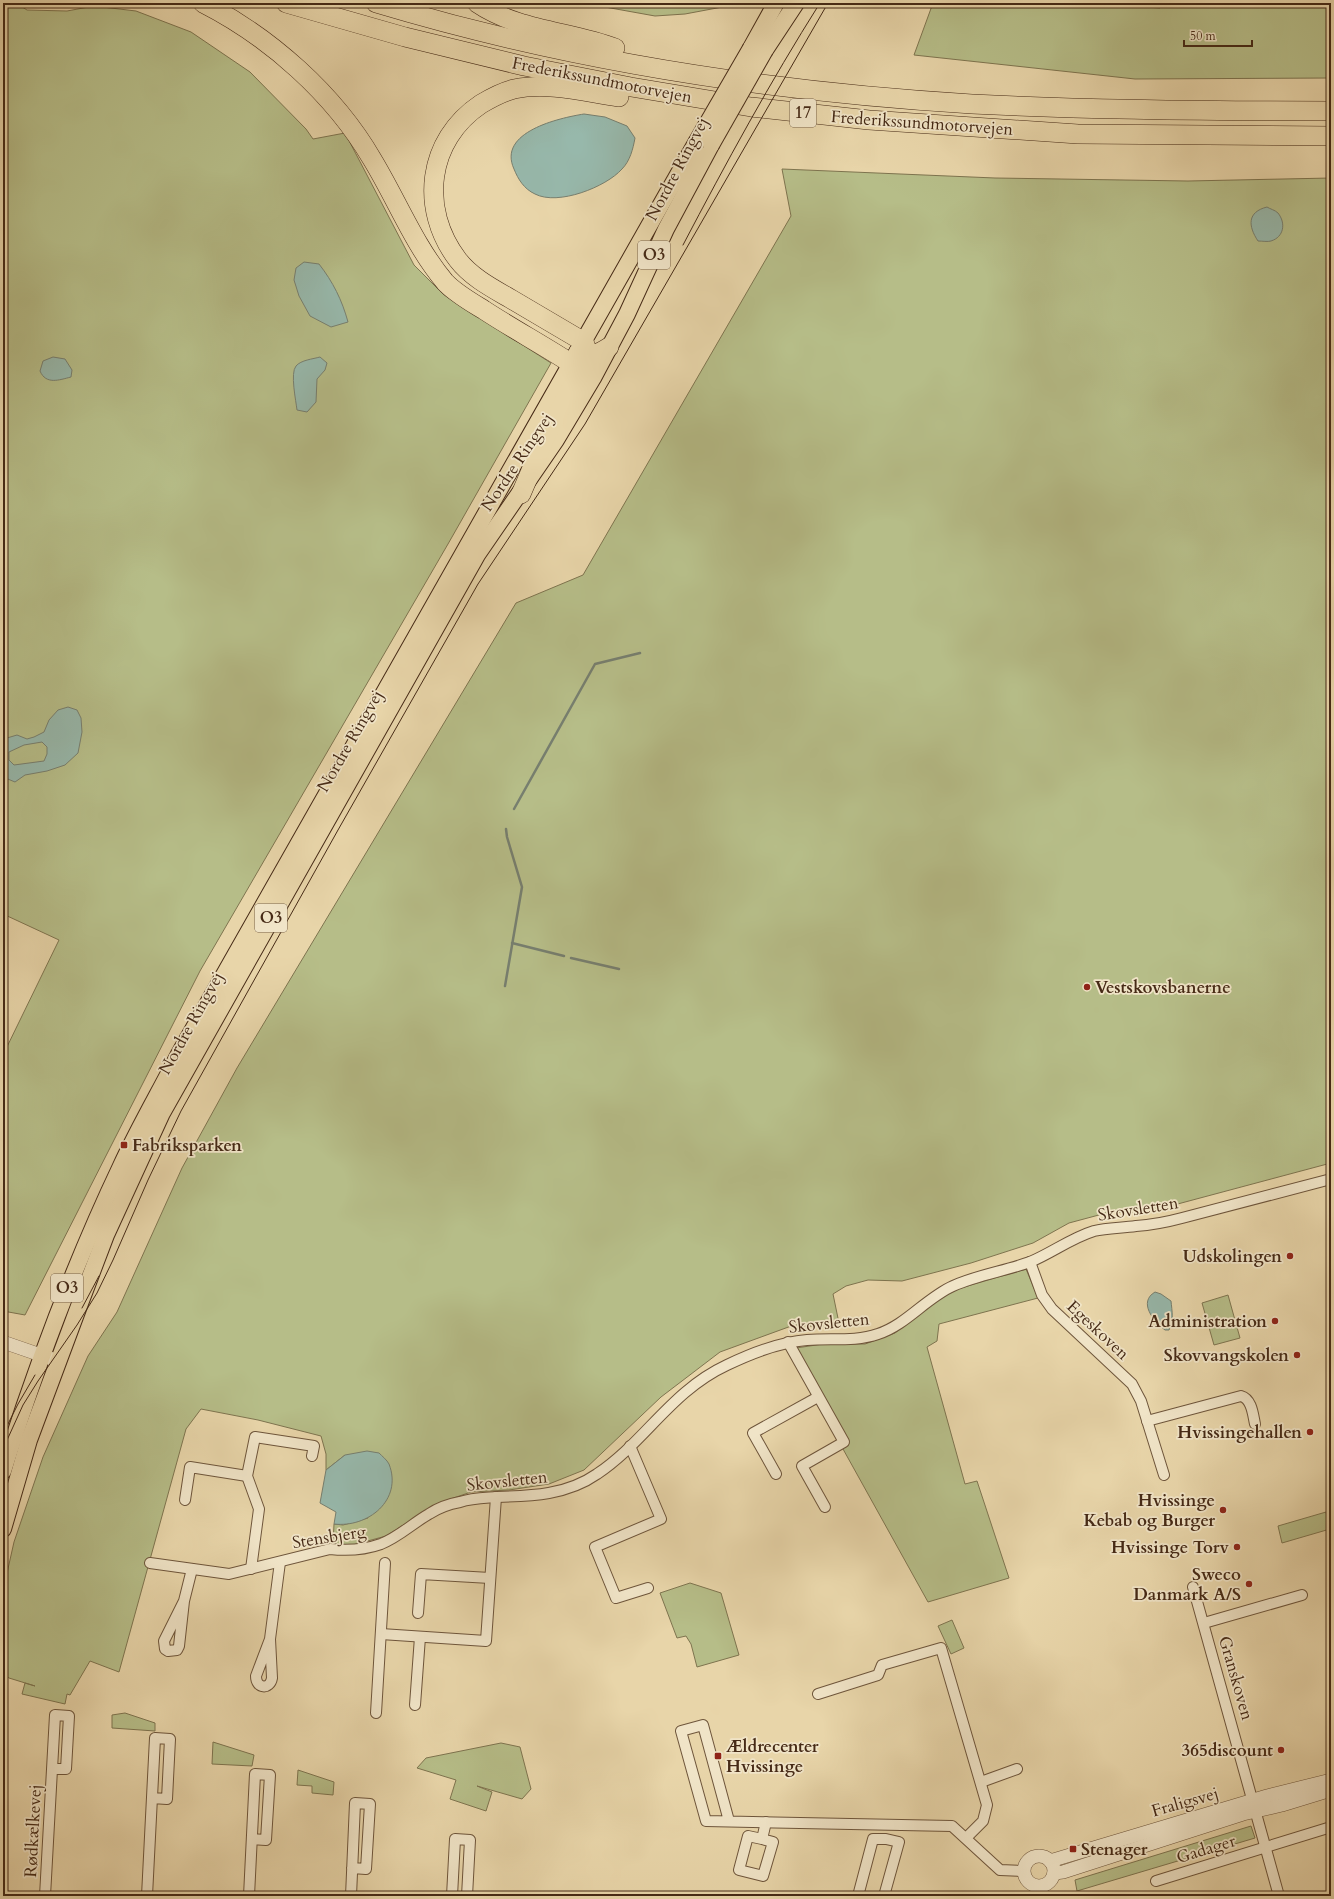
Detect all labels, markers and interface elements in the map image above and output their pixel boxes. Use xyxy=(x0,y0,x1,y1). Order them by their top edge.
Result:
scale bar xyxy=(1184,22,1252,48)
text: 50 m xyxy=(1190,28,1217,44)
street label: Frederikssundmotorvejen xyxy=(510,51,694,109)
road number: 17 xyxy=(790,99,816,127)
street label: Frederikssundmotorvejen xyxy=(830,105,1014,141)
street label: Nordre Ringvej xyxy=(640,113,714,225)
road number: O3 xyxy=(638,241,670,269)
street label: Nordre Ringvej xyxy=(476,408,558,516)
street label: Nordre Ringvej xyxy=(311,686,389,796)
road number: O3 xyxy=(255,904,287,932)
street label: Nordre Ringvej xyxy=(153,967,229,1079)
place label: Vestskovsbanerne xyxy=(1095,976,1231,999)
marker: Vestskovsbanerne xyxy=(1082,982,1092,992)
place label: Fabriksparken xyxy=(132,1134,242,1157)
marker: Fabriksparken xyxy=(119,1140,129,1150)
street label: Skovsletten xyxy=(1096,1191,1180,1227)
place label: Udskolingen xyxy=(1183,1245,1282,1268)
marker: Udskolingen xyxy=(1285,1251,1295,1261)
road number: O3 xyxy=(51,1274,83,1302)
street label: Egeskoven xyxy=(1062,1295,1134,1365)
street label: Skovsletten xyxy=(787,1307,871,1339)
place label: Administration xyxy=(1148,1310,1267,1333)
marker: Administration xyxy=(1270,1316,1280,1326)
place label: Skovvangskolen xyxy=(1164,1344,1289,1367)
marker: Skovvangskolen xyxy=(1292,1350,1302,1360)
place label: Hvissingehallen xyxy=(1177,1421,1302,1444)
marker: Hvissingehallen xyxy=(1305,1427,1315,1437)
street label: Skovsletten xyxy=(465,1465,549,1497)
place label: Hvissinge Kebab og Burger xyxy=(1084,1489,1215,1532)
marker: Hvissinge Kebab og Burger xyxy=(1218,1505,1228,1515)
street label: Stensbjerg xyxy=(290,1520,368,1554)
place label: Hvissinge Torv xyxy=(1111,1536,1230,1559)
marker: Hvissinge Torv xyxy=(1232,1542,1242,1552)
place label: Sweco Danmark A/S xyxy=(1133,1563,1241,1606)
marker: Sweco Danmark A/S xyxy=(1244,1579,1254,1589)
street label: Granskoven xyxy=(1213,1633,1259,1723)
place label: Ældrecenter Hvissinge xyxy=(726,1735,819,1778)
place label: 365discount xyxy=(1182,1739,1273,1762)
marker: 365discount xyxy=(1276,1745,1286,1755)
marker: Ældrecenter Hvissinge xyxy=(713,1751,723,1761)
street label: Fraligsvej xyxy=(1149,1781,1221,1823)
street label: Rødkælkevej xyxy=(19,1784,47,1878)
street label: Gadager xyxy=(1174,1829,1239,1869)
place label: Stenager xyxy=(1081,1838,1148,1861)
marker: Stenager xyxy=(1068,1844,1078,1854)

